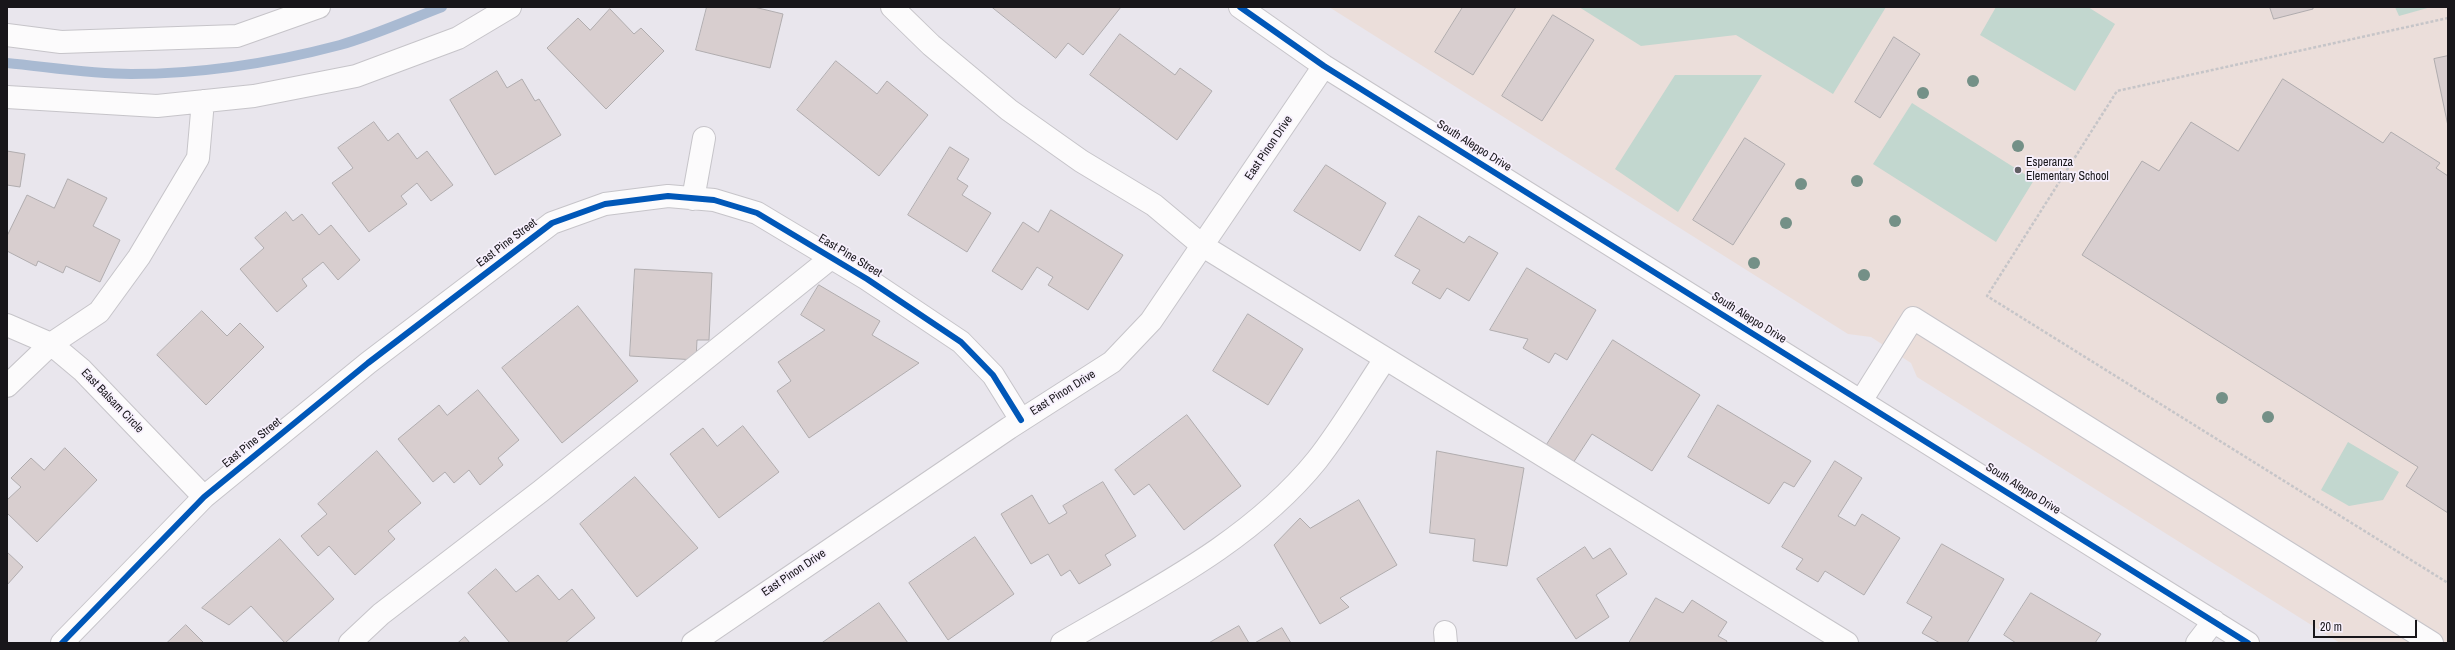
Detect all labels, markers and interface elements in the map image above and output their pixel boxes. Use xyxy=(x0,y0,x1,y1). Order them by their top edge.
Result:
street label: East Pinon Drive xyxy=(1242,113,1296,183)
street label: South Aleppo Drive xyxy=(1434,117,1514,175)
place label: Esperanza Elementary School xyxy=(2026,156,2109,184)
marker: Esperanza Elementary School xyxy=(2013,165,2023,175)
street label: East Pine Street xyxy=(474,216,540,270)
street label: East Pine Street xyxy=(816,231,884,281)
street label: South Aleppo Drive xyxy=(1709,289,1789,347)
street label: East Balsam Circle xyxy=(78,366,146,436)
street label: East Pinon Drive xyxy=(1028,367,1098,419)
street label: East Pine Street xyxy=(220,415,284,471)
street label: South Aleppo Drive xyxy=(1983,460,2063,518)
street label: East Pinon Drive xyxy=(759,546,829,600)
scale bar xyxy=(2315,612,2419,638)
text: 20 m xyxy=(2320,619,2342,635)

